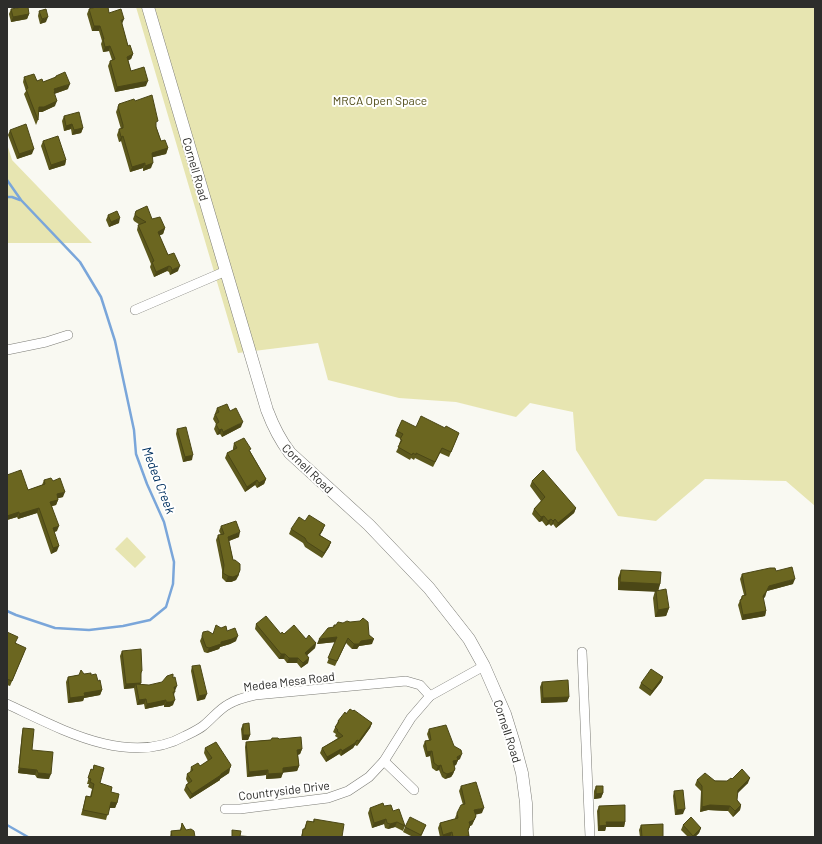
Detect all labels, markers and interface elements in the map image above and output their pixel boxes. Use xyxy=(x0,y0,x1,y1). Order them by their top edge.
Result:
park label: MRCA Open Space xyxy=(333,93,427,107)
street label: Cornell Road xyxy=(180,136,212,202)
street label: Cornell Road xyxy=(280,440,336,496)
water label: Medea Creek xyxy=(139,444,179,516)
street label: Medea Mesa Road xyxy=(242,668,336,694)
street label: Cornell Road xyxy=(491,698,525,764)
street label: Countryside Drive xyxy=(238,777,330,803)

